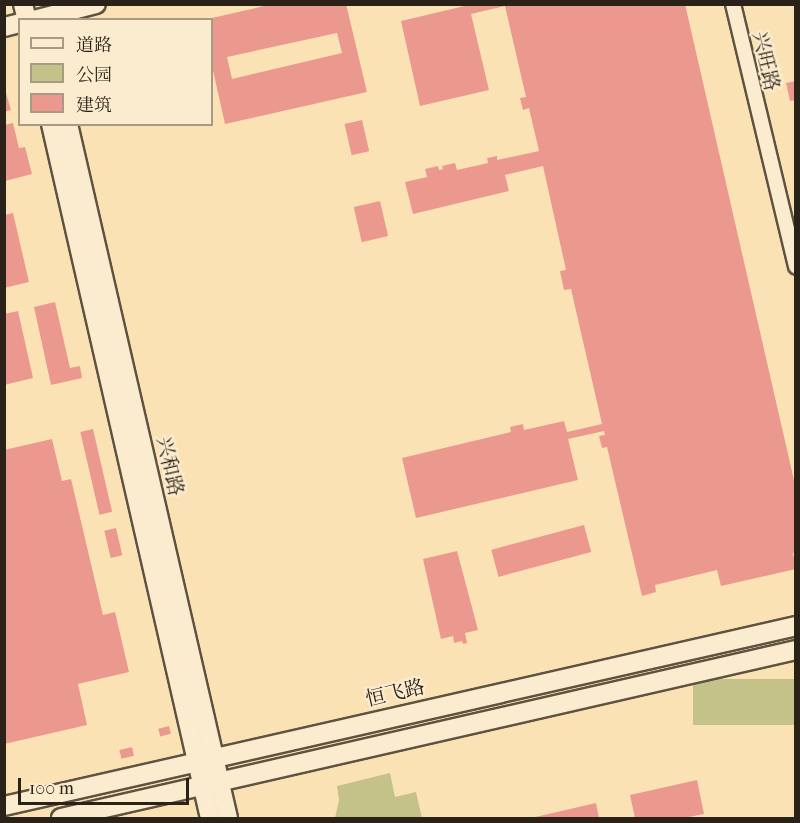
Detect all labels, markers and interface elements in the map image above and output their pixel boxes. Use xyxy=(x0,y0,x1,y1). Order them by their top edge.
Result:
legend xyxy=(18,18,213,126)
street label: 兴旺路 xyxy=(748,29,784,93)
text: 道路 xyxy=(76,35,112,56)
text: 公园 xyxy=(76,65,112,86)
text: 建筑 xyxy=(76,95,112,116)
street label: 兴和路 xyxy=(152,434,188,498)
street label: 恒飞路 xyxy=(363,675,427,711)
scale bar xyxy=(21,766,192,804)
text: 100 m xyxy=(29,778,74,799)

